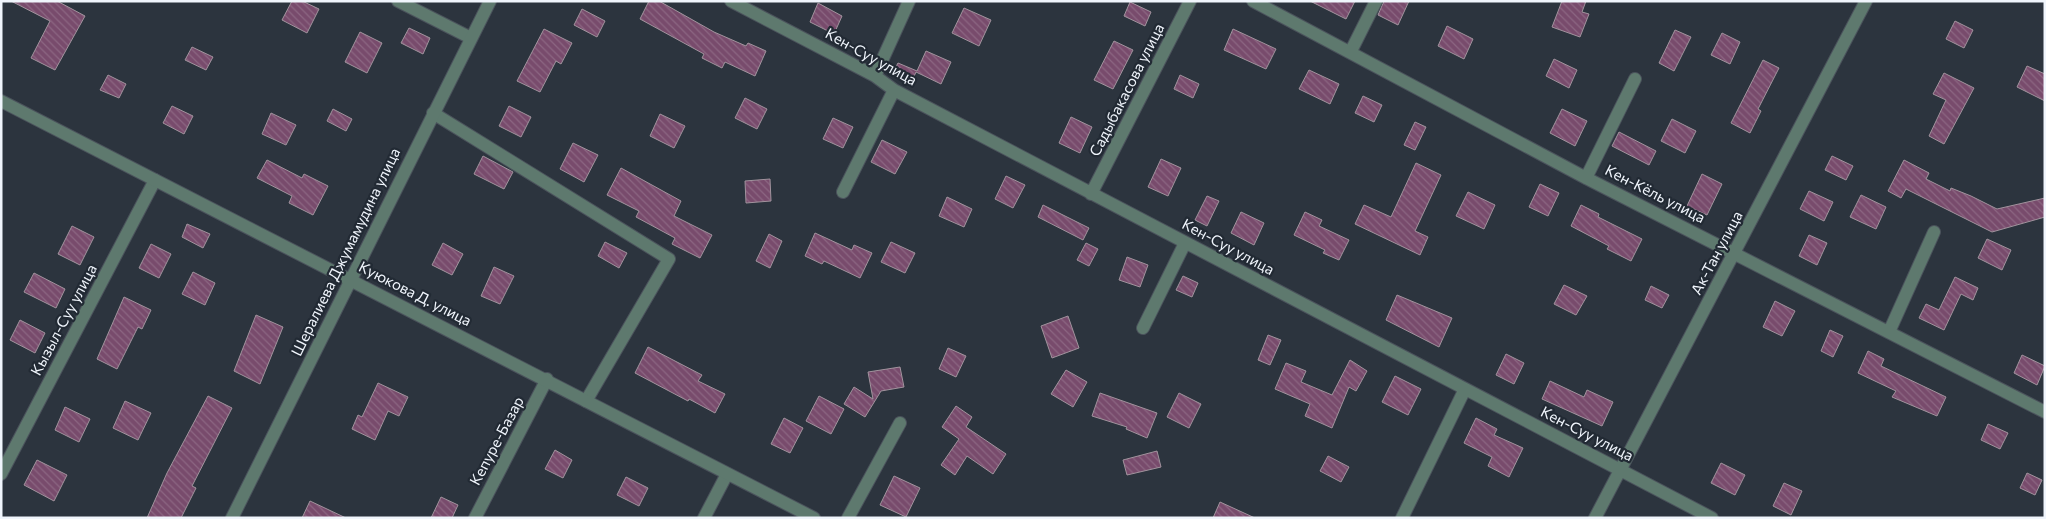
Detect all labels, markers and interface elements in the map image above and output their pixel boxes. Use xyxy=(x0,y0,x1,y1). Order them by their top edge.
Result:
street label: Садыбакасова улица xyxy=(1085,20,1167,159)
street label: Кен-Суу улица xyxy=(823,24,920,89)
street label: Шералиева Джумамудина улица xyxy=(287,145,403,358)
street label: Кен-Кёль улица xyxy=(1602,160,1709,226)
street label: Ак-Тан улица xyxy=(1687,208,1746,297)
street label: Кен-Суу улица xyxy=(1179,214,1278,278)
street label: Куюкова Д. улица xyxy=(356,257,475,329)
street label: Кызыл-Суу улица xyxy=(26,261,100,378)
street label: Кепуре-Базар xyxy=(465,393,527,488)
street label: Кен-Суу улица xyxy=(1538,402,1637,464)

